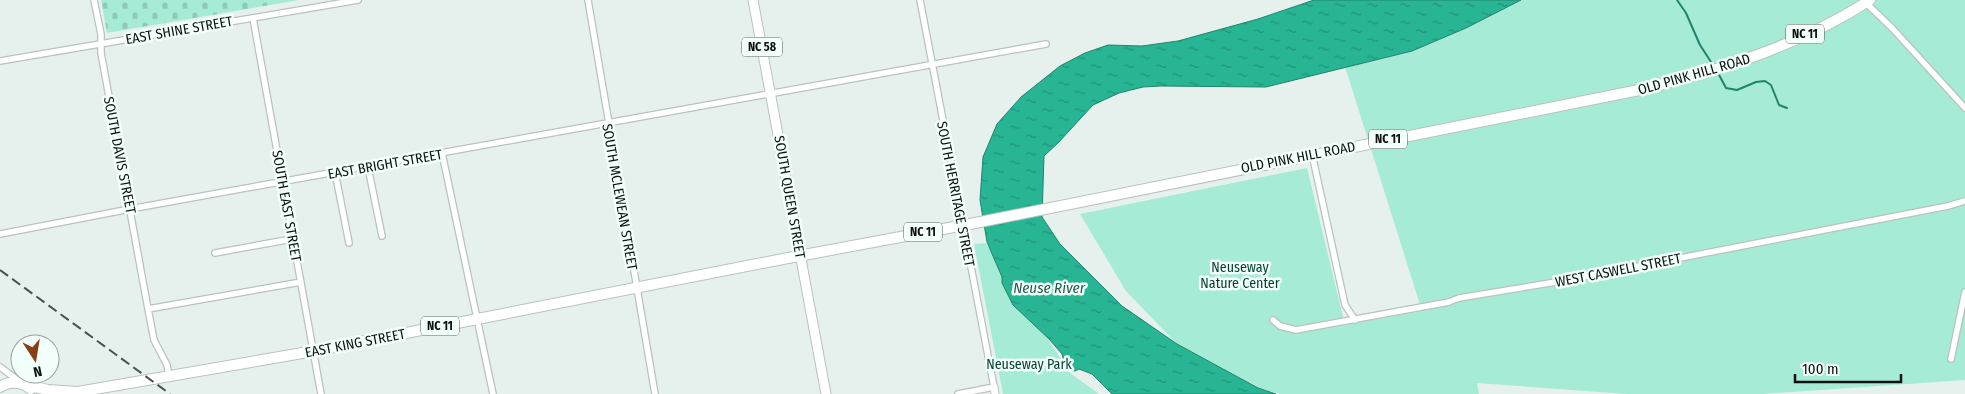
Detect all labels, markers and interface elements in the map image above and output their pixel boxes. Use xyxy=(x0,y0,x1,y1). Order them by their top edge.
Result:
street label: EAST SHINE STREET xyxy=(124,13,234,48)
road number: NC 11 xyxy=(1786,24,1824,44)
road number: NC 58 xyxy=(742,38,782,56)
street label: OLD PINK HILL ROAD xyxy=(1636,50,1752,99)
street label: SOUTH DAVIS STREET xyxy=(100,95,139,216)
street label: SOUTH HERRITAGE STREET xyxy=(933,120,978,269)
street label: SOUTH MCLEWEAN STREET xyxy=(598,122,641,272)
road number: NC 11 xyxy=(1369,130,1407,148)
street label: SOUTH QUEEN STREET xyxy=(770,134,809,260)
street label: OLD PINK HILL ROAD xyxy=(1239,138,1357,177)
street label: EAST BRIGHT STREET xyxy=(327,146,444,183)
street label: SOUTH EAST STREET xyxy=(268,149,305,264)
road number: NC 11 xyxy=(904,222,942,242)
street label: WEST CASWELL STREET xyxy=(1554,250,1683,291)
park label: Neuseway Nature Center xyxy=(1200,259,1280,292)
water label: Neuse River xyxy=(1013,279,1086,297)
road number: NC 11 xyxy=(421,316,459,336)
street label: EAST KING STREET xyxy=(304,325,407,362)
north arrow xyxy=(10,334,60,384)
scale bar xyxy=(1795,352,1901,384)
park label: Neuseway Park xyxy=(986,356,1072,373)
text: 100 m xyxy=(1802,360,1839,378)
text: N xyxy=(32,362,43,380)

